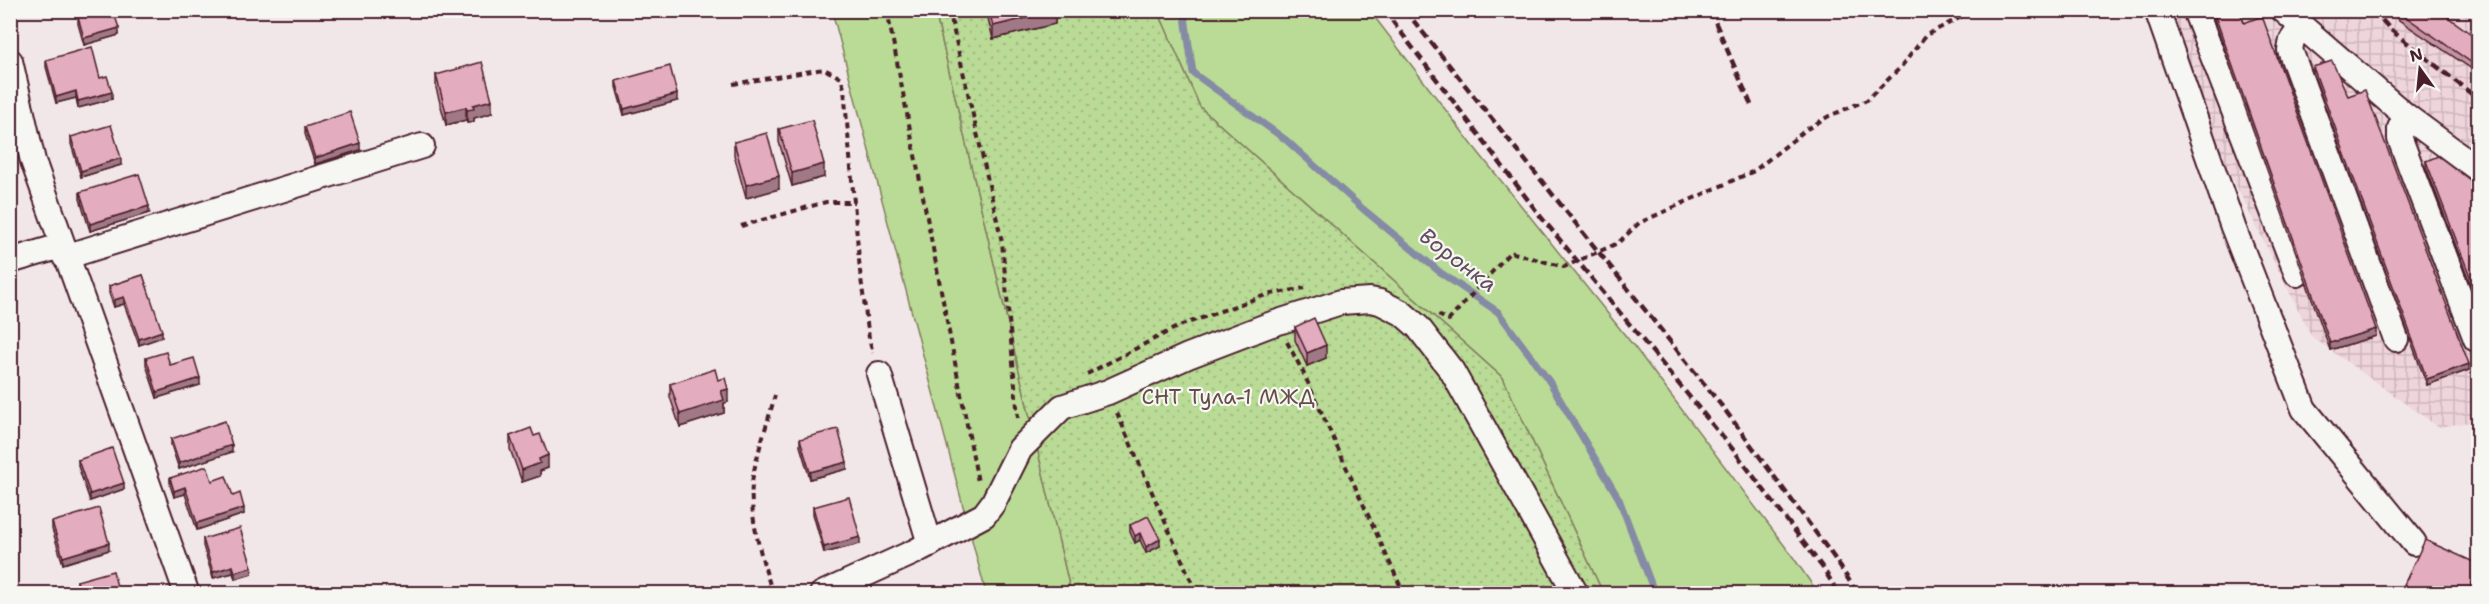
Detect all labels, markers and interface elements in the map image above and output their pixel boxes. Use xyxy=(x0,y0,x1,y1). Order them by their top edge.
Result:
north arrow xyxy=(2390,39,2450,99)
text: N xyxy=(2407,43,2425,67)
water label: Воронка xyxy=(1413,221,1503,299)
park label: СНТ Тула-1 МЖД xyxy=(1142,383,1315,411)

